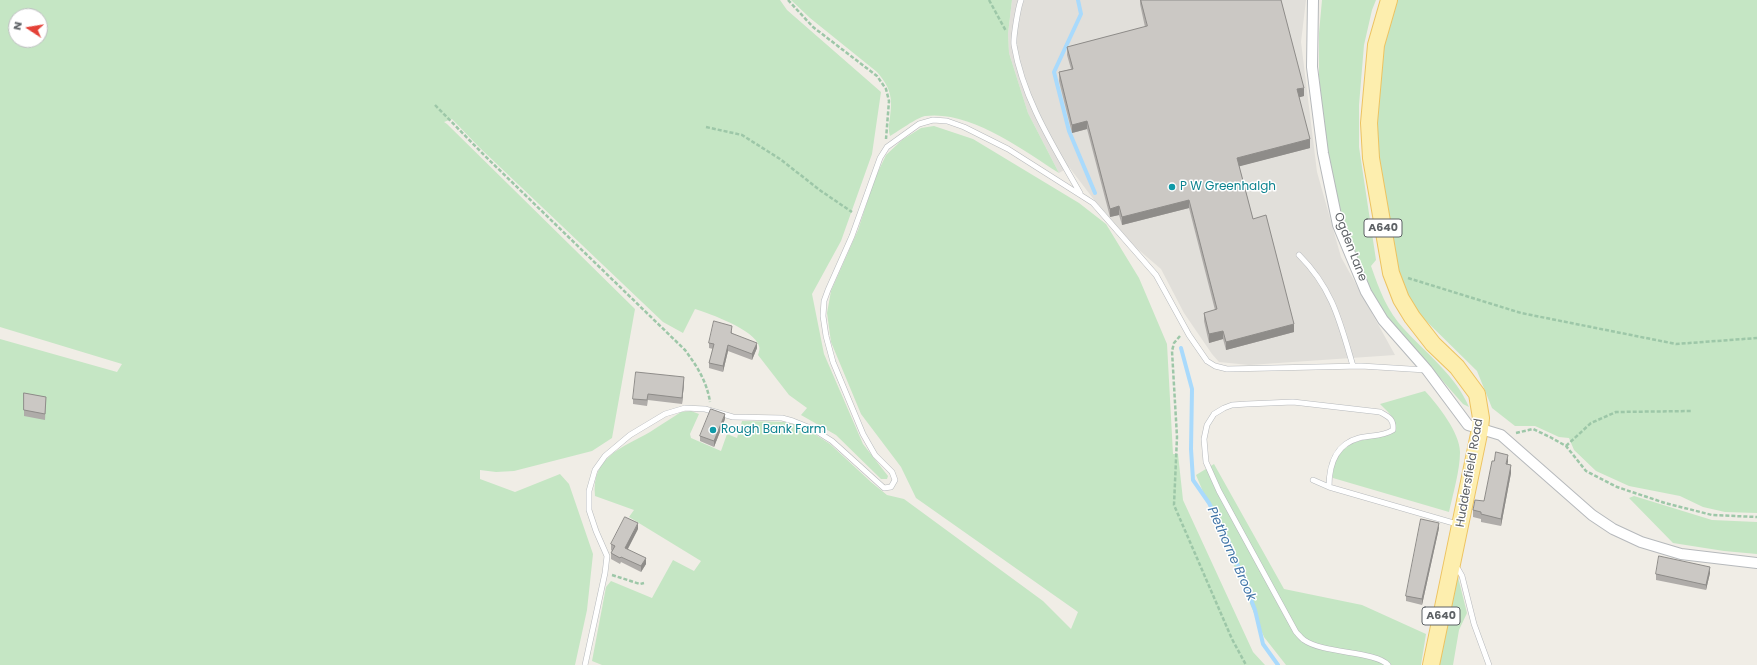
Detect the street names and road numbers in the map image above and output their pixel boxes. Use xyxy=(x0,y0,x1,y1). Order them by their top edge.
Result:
street label: Ogden Lane xyxy=(1330,211,1370,283)
road number: A640 xyxy=(1364,219,1402,237)
street label: Huddersfield Road xyxy=(1453,417,1487,529)
road number: A640 xyxy=(1422,607,1460,625)

